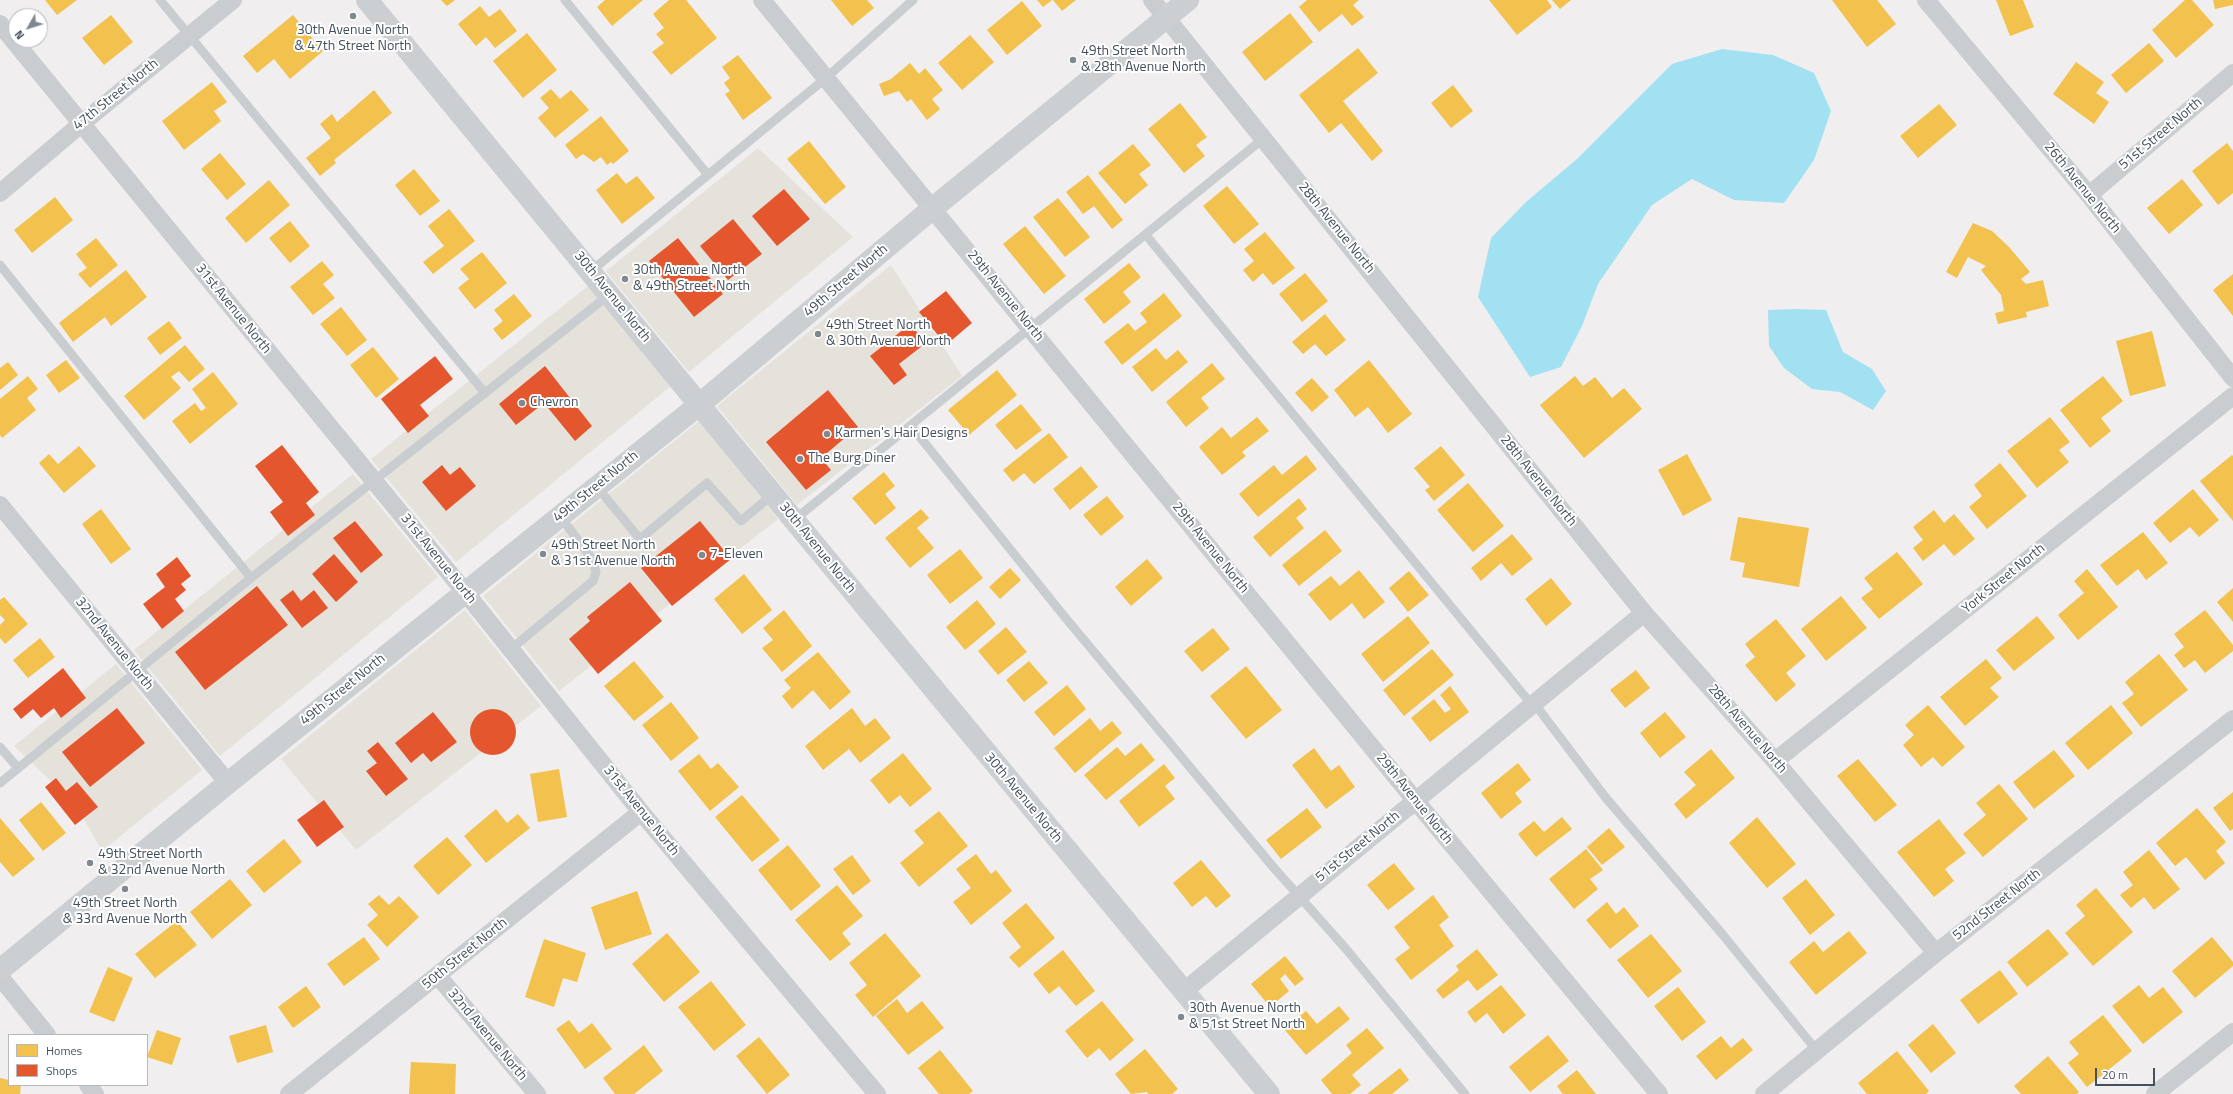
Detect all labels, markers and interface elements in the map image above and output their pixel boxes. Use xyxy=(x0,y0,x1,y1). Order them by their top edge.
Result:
north arrow xyxy=(8,8,48,48)
marker: 30th Avenue North & 47th Street North xyxy=(348,11,358,21)
place label: 30th Avenue North & 47th Street North xyxy=(294,23,412,56)
text: N xyxy=(11,27,28,43)
place label: 49th Street North & 28th Avenue North xyxy=(1081,44,1206,76)
marker: 49th Street North & 28th Avenue North xyxy=(1068,55,1078,65)
street label: 47th Street North xyxy=(70,56,162,134)
street label: 51st Street North xyxy=(2116,94,2206,174)
street label: 26th Avenue North xyxy=(2040,139,2124,237)
street label: 28th Avenue North xyxy=(1294,179,1378,277)
street label: 49th Street North xyxy=(801,241,891,321)
street label: 29th Avenue North xyxy=(963,247,1047,345)
street label: 30th Avenue North xyxy=(570,248,654,346)
street label: 31st Avenue North xyxy=(192,261,274,357)
place label: 30th Avenue North & 49th Street North xyxy=(633,263,750,296)
marker: 30th Avenue North & 49th Street North xyxy=(620,274,630,284)
place label: 49th Street North & 30th Avenue North xyxy=(826,318,951,350)
marker: 49th Street North & 30th Avenue North xyxy=(813,329,823,339)
place label: Chevron xyxy=(530,395,578,411)
marker: Chevron xyxy=(517,398,527,408)
place label: Karmen's Hair Designs xyxy=(835,426,968,442)
marker: Karmen's Hair Designs xyxy=(822,429,832,439)
street label: 28th Avenue North xyxy=(1496,432,1580,530)
street label: 49th Street North xyxy=(550,448,642,526)
place label: The Burg Diner xyxy=(808,451,896,467)
marker: The Burg Diner xyxy=(795,454,805,464)
street label: 30th Avenue North xyxy=(775,499,859,597)
street label: 29th Avenue North xyxy=(1168,499,1252,597)
street label: 31st Avenue North xyxy=(397,511,479,607)
place label: 49th Street North & 31st Avenue North xyxy=(551,538,675,570)
street label: York Street North xyxy=(1959,540,2049,618)
place label: 7-Eleven xyxy=(710,547,763,563)
marker: 49th Street North & 31st Avenue North xyxy=(538,549,548,559)
marker: 7-Eleven xyxy=(697,550,707,560)
street label: 32nd Avenue North xyxy=(71,594,157,694)
street label: 49th Street North xyxy=(297,651,389,729)
street label: 28th Avenue North xyxy=(1704,681,1790,777)
street label: 30th Avenue North xyxy=(981,750,1065,846)
street label: 29th Avenue North xyxy=(1372,750,1456,848)
street label: 31st Avenue North xyxy=(600,763,682,859)
street label: 51st Street North xyxy=(1313,808,1403,886)
place label: 49th Street North & 32nd Avenue North xyxy=(98,847,225,880)
marker: 49th Street North & 32nd Avenue North xyxy=(85,858,95,868)
street label: 52nd Street North xyxy=(1950,865,2044,945)
marker: 49th Street North & 33rd Avenue North xyxy=(120,884,130,894)
place label: 49th Street North & 33rd Avenue North xyxy=(63,896,187,928)
street label: 50th Street North xyxy=(419,915,511,993)
street label: 32nd Avenue North xyxy=(444,986,530,1084)
place label: 30th Avenue North & 51st Street North xyxy=(1189,1001,1305,1034)
marker: 30th Avenue North & 51st Street North xyxy=(1176,1012,1186,1022)
legend xyxy=(8,1034,148,1086)
text: Homes xyxy=(46,1041,82,1060)
scale bar xyxy=(2097,1060,2157,1086)
text: Shops xyxy=(46,1061,77,1080)
text: 20 m xyxy=(2102,1065,2128,1084)

